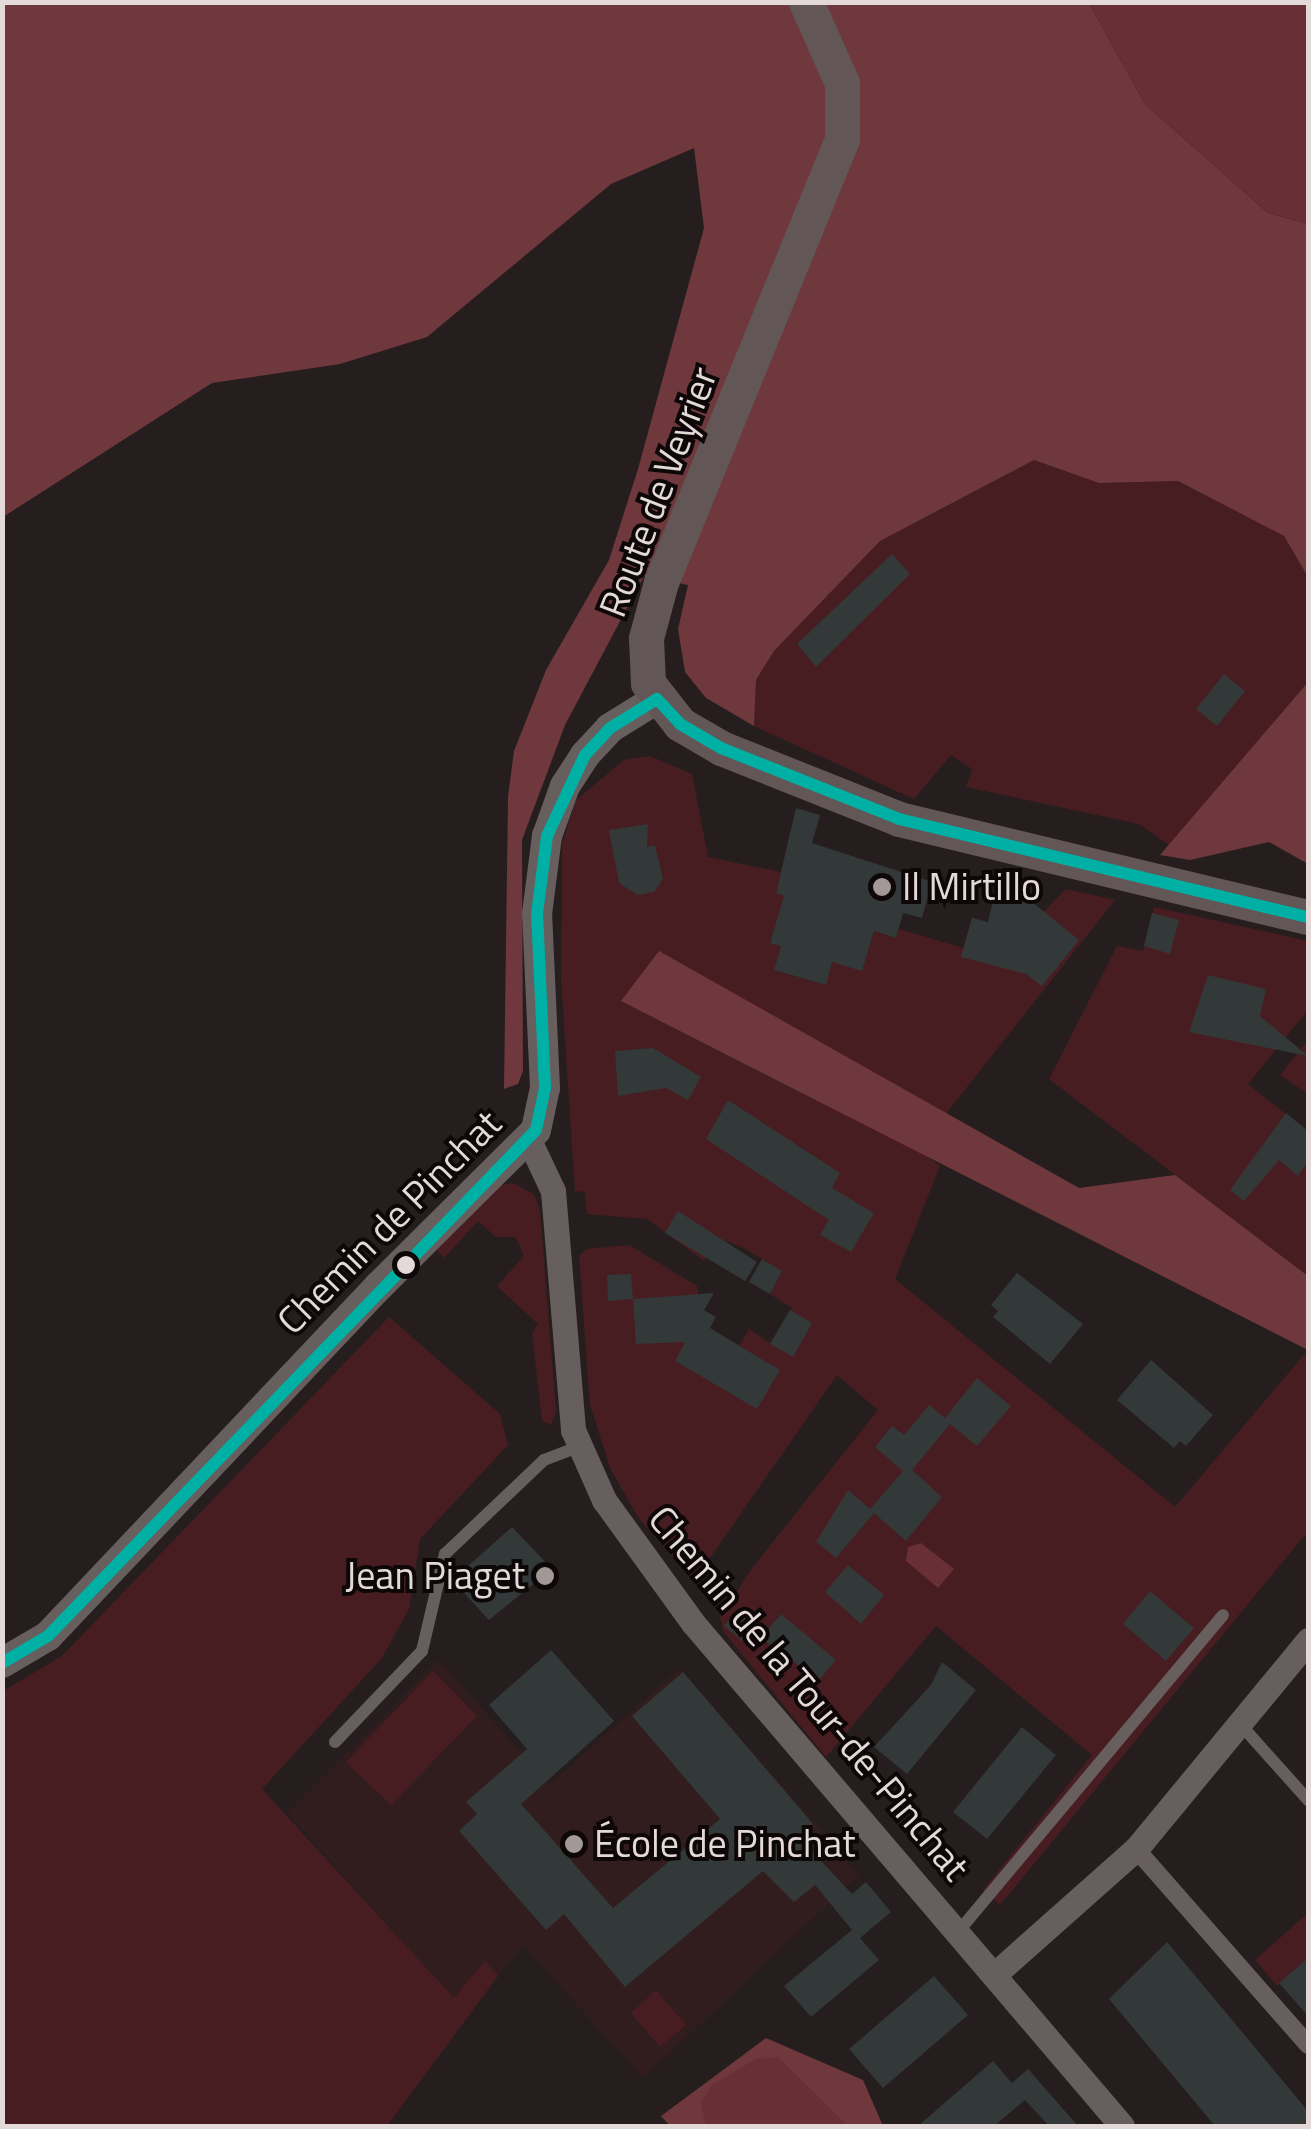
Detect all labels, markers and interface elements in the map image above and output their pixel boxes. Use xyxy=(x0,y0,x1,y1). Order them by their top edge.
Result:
street label: Route de Veyrier xyxy=(589,361,727,623)
place label: Il Mirtillo xyxy=(902,864,1041,910)
marker: Il Mirtillo xyxy=(871,876,893,898)
street label: Chemin de Pinchat xyxy=(268,1101,510,1343)
unlabelled marker xyxy=(396,1255,416,1275)
street label: Chemin de la Tour-de-Pinchat xyxy=(639,1497,979,1889)
place label: Jean Piaget xyxy=(345,1553,525,1599)
marker: Jean Piaget xyxy=(534,1565,556,1587)
place label: École de Pinchat xyxy=(594,1821,856,1867)
marker: École de Pinchat xyxy=(563,1833,585,1855)

